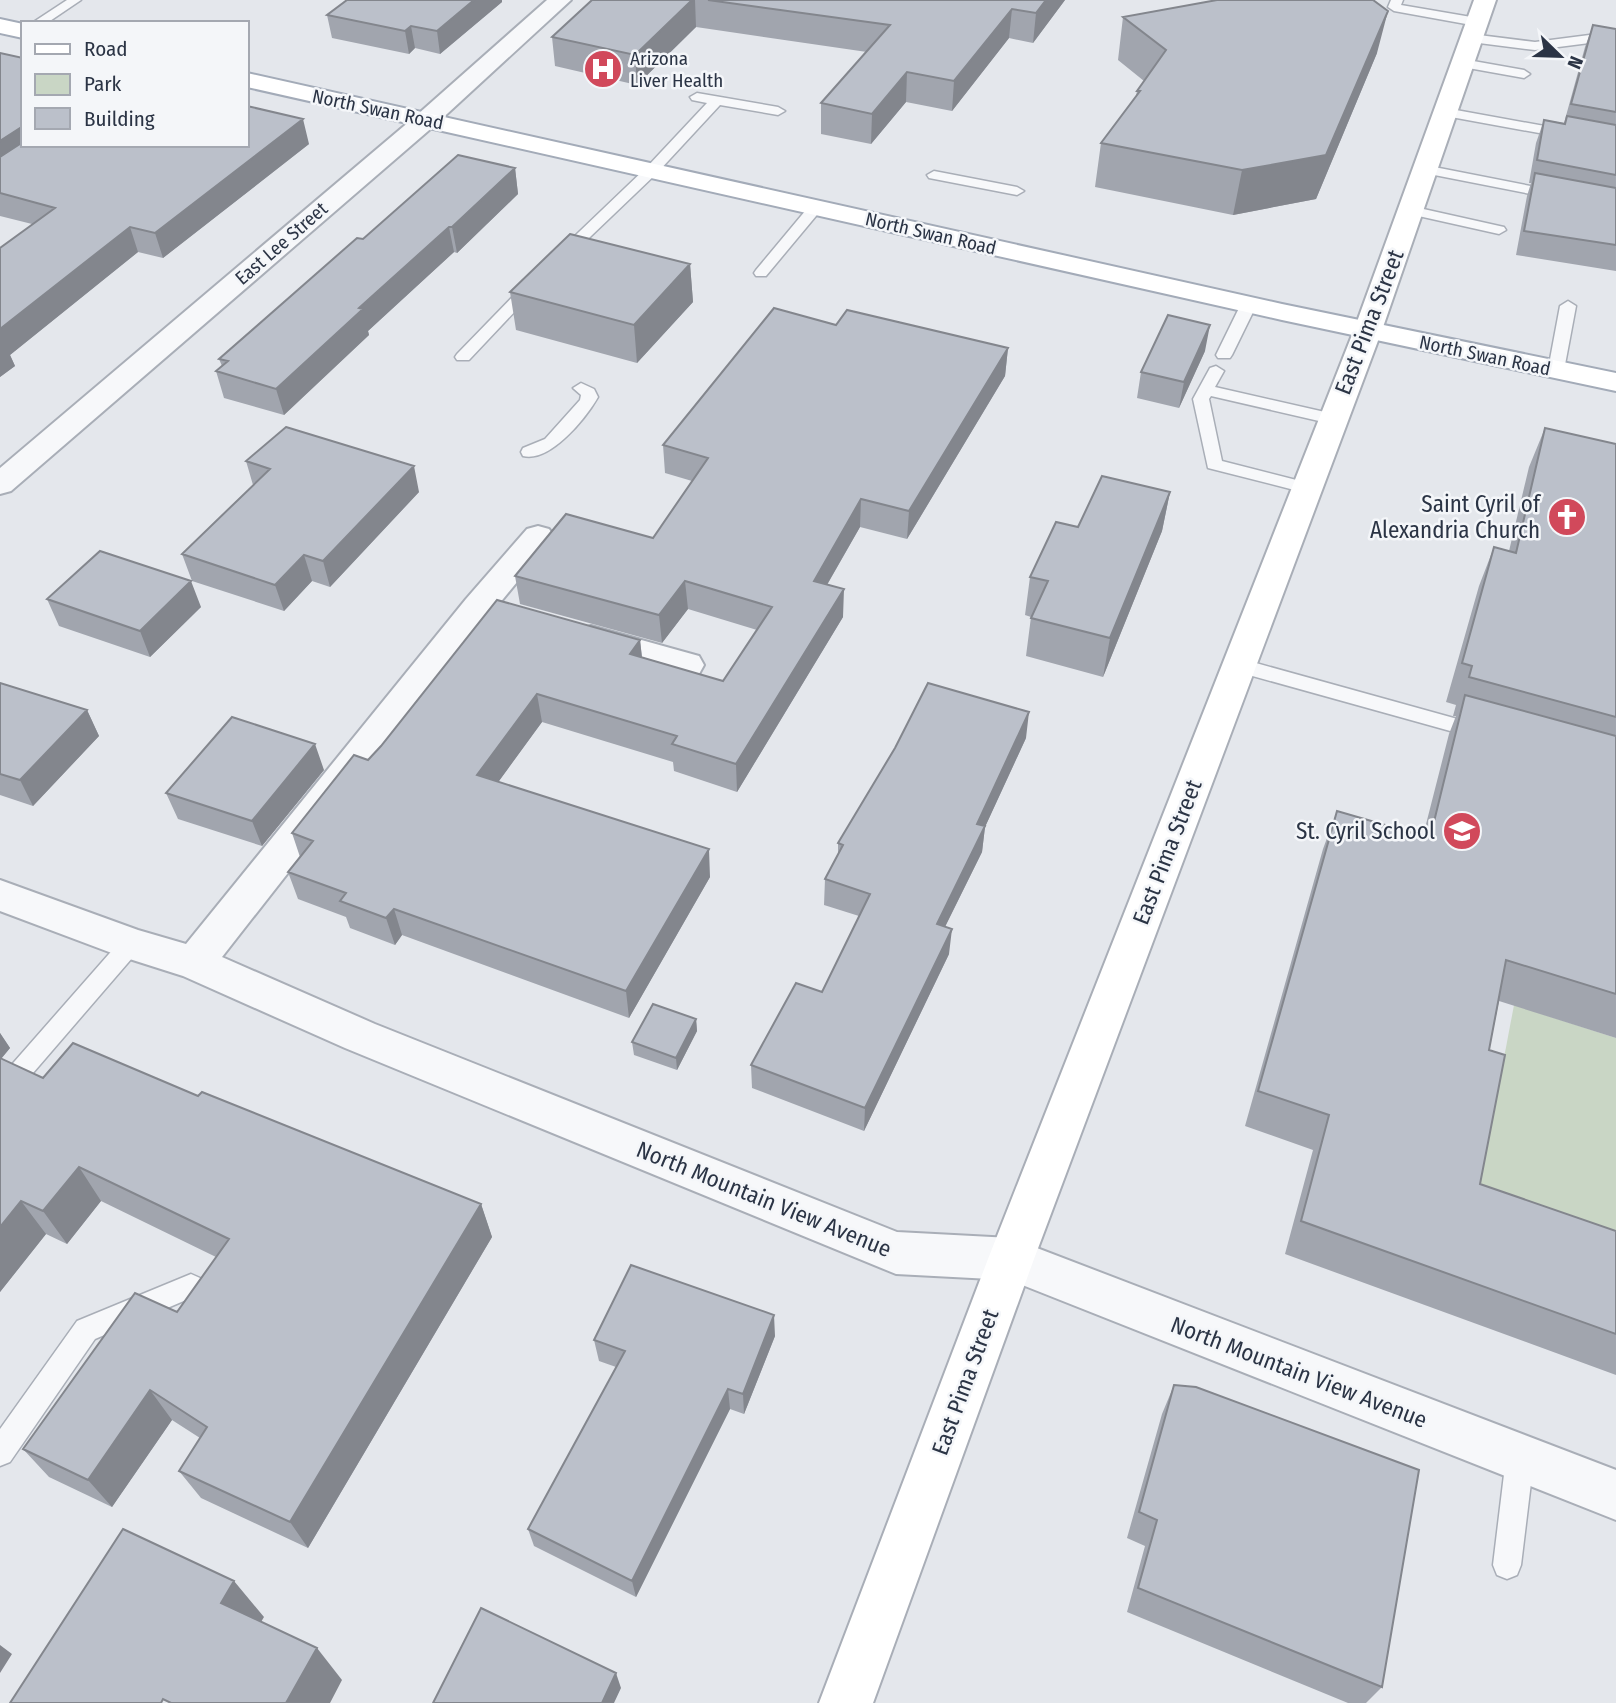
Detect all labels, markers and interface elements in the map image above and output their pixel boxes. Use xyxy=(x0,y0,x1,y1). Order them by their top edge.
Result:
legend xyxy=(21,21,248,147)
north arrow xyxy=(1525,21,1595,91)
text: Road xyxy=(84,36,128,62)
place label: Arizona Liver Health xyxy=(630,47,723,92)
hospital icon: Arizona Liver Health xyxy=(582,48,624,90)
text: N xyxy=(1562,53,1588,72)
text: Park xyxy=(84,71,122,97)
street label: North Swan Road xyxy=(310,84,446,135)
text: Building xyxy=(84,106,155,132)
street label: East Lee Street xyxy=(231,197,333,290)
street label: North Swan Road xyxy=(863,207,999,260)
street label: East Pima Street xyxy=(1328,245,1410,398)
street label: North Swan Road xyxy=(1417,330,1553,381)
place label: Saint Cyril of Alexandria Church xyxy=(1370,490,1542,544)
church icon: Saint Cyril of Alexandria Church xyxy=(1546,496,1588,538)
street label: East Pima Street xyxy=(1126,775,1208,928)
school or university icon: St. Cyril School xyxy=(1441,810,1483,852)
place label: St. Cyril School xyxy=(1296,817,1435,845)
street label: North Mountain View Avenue xyxy=(633,1135,895,1263)
street label: East Pima Street xyxy=(926,1305,1005,1459)
street label: North Mountain View Avenue xyxy=(1167,1310,1431,1434)

